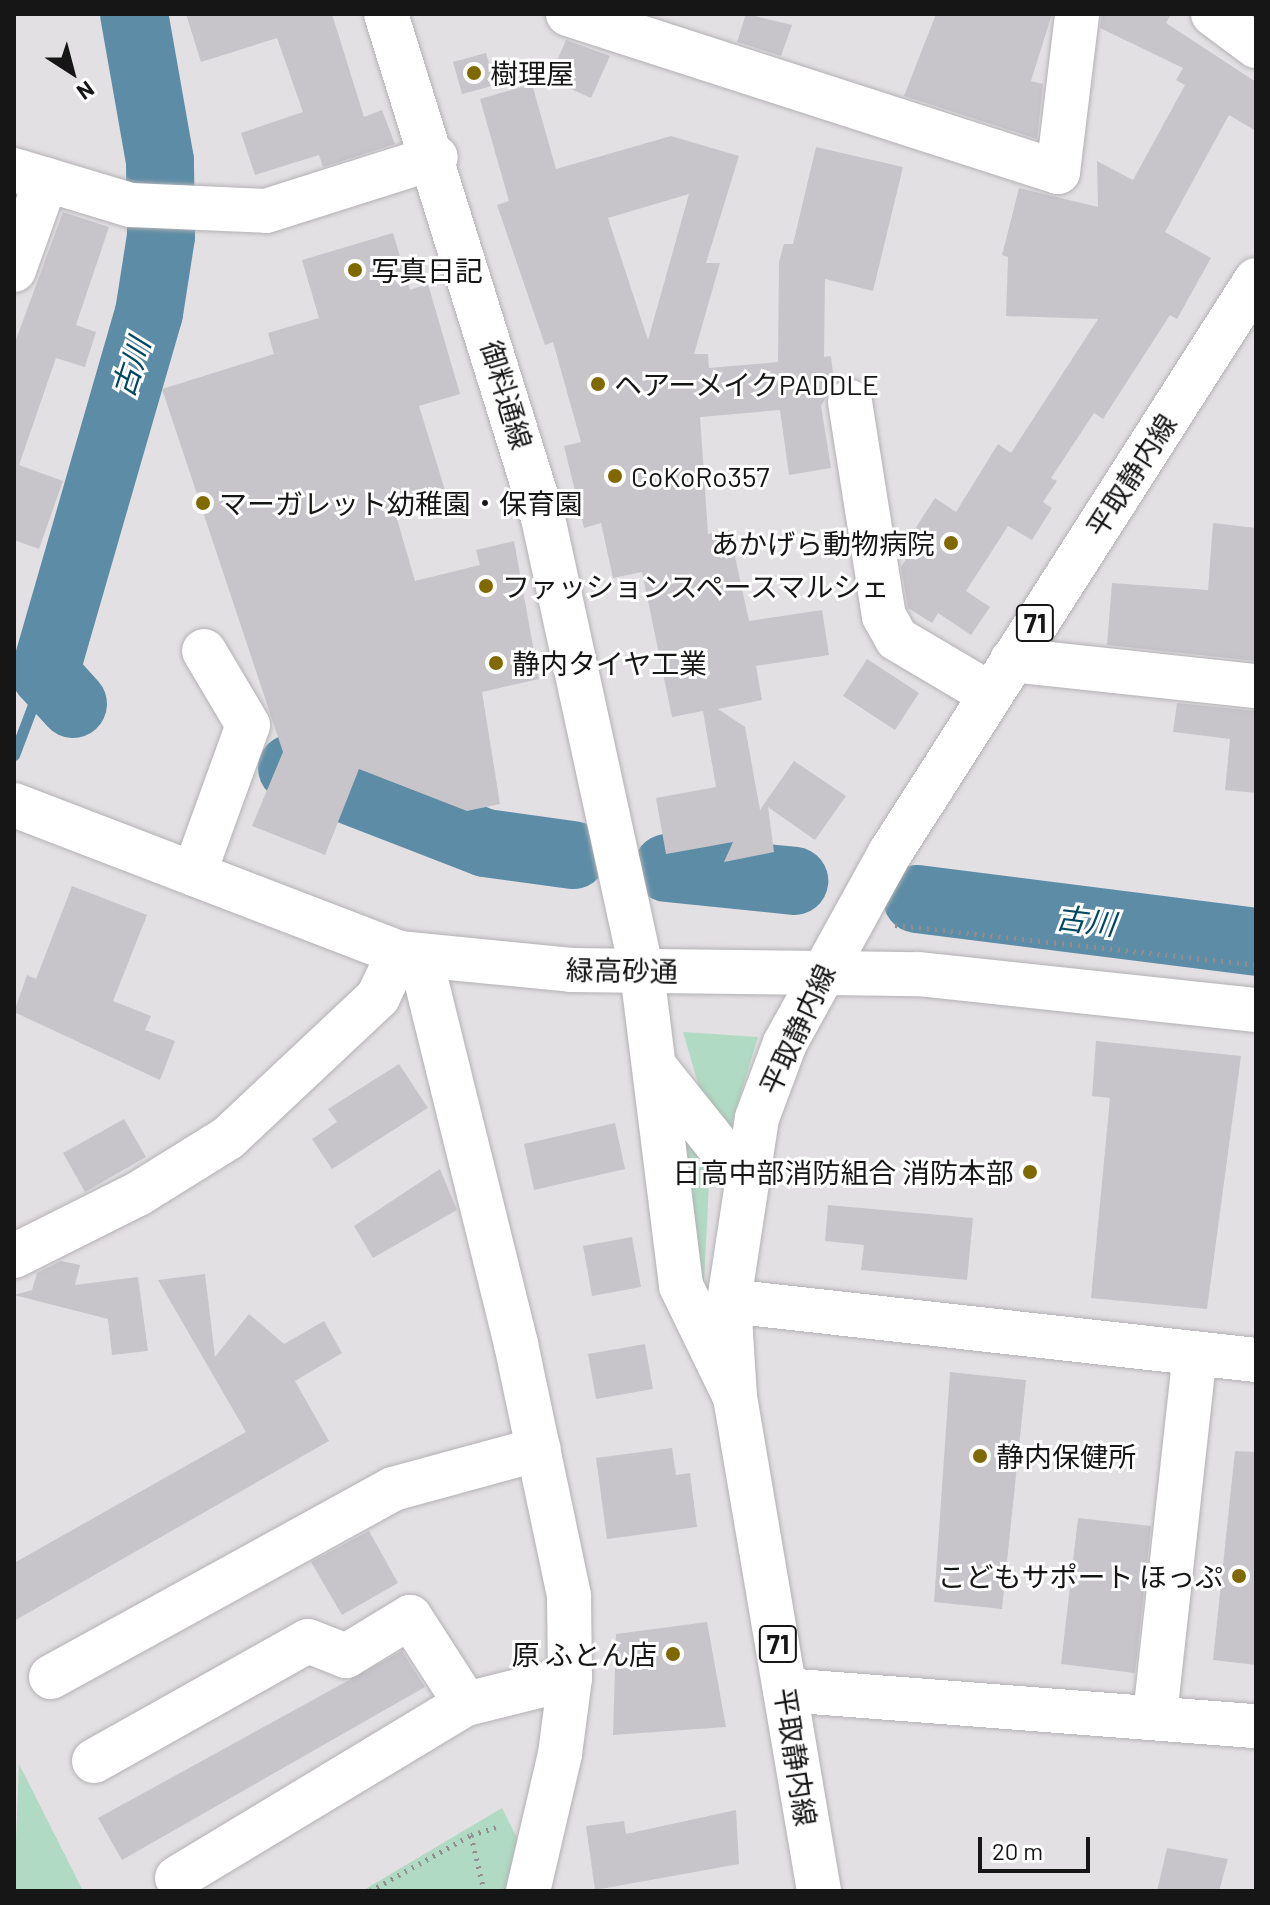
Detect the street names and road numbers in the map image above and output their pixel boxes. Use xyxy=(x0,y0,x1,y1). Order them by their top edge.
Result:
street label: 御料通線 xyxy=(475,337,539,453)
street label: 平取静内線 xyxy=(1079,407,1183,543)
road number: 71 xyxy=(1015,601,1055,645)
street label: 緑高砂通 xyxy=(566,952,678,988)
street label: 平取静内線 xyxy=(752,958,842,1100)
road number: 71 xyxy=(758,1622,798,1666)
street label: 平取静内線 xyxy=(768,1685,824,1829)

